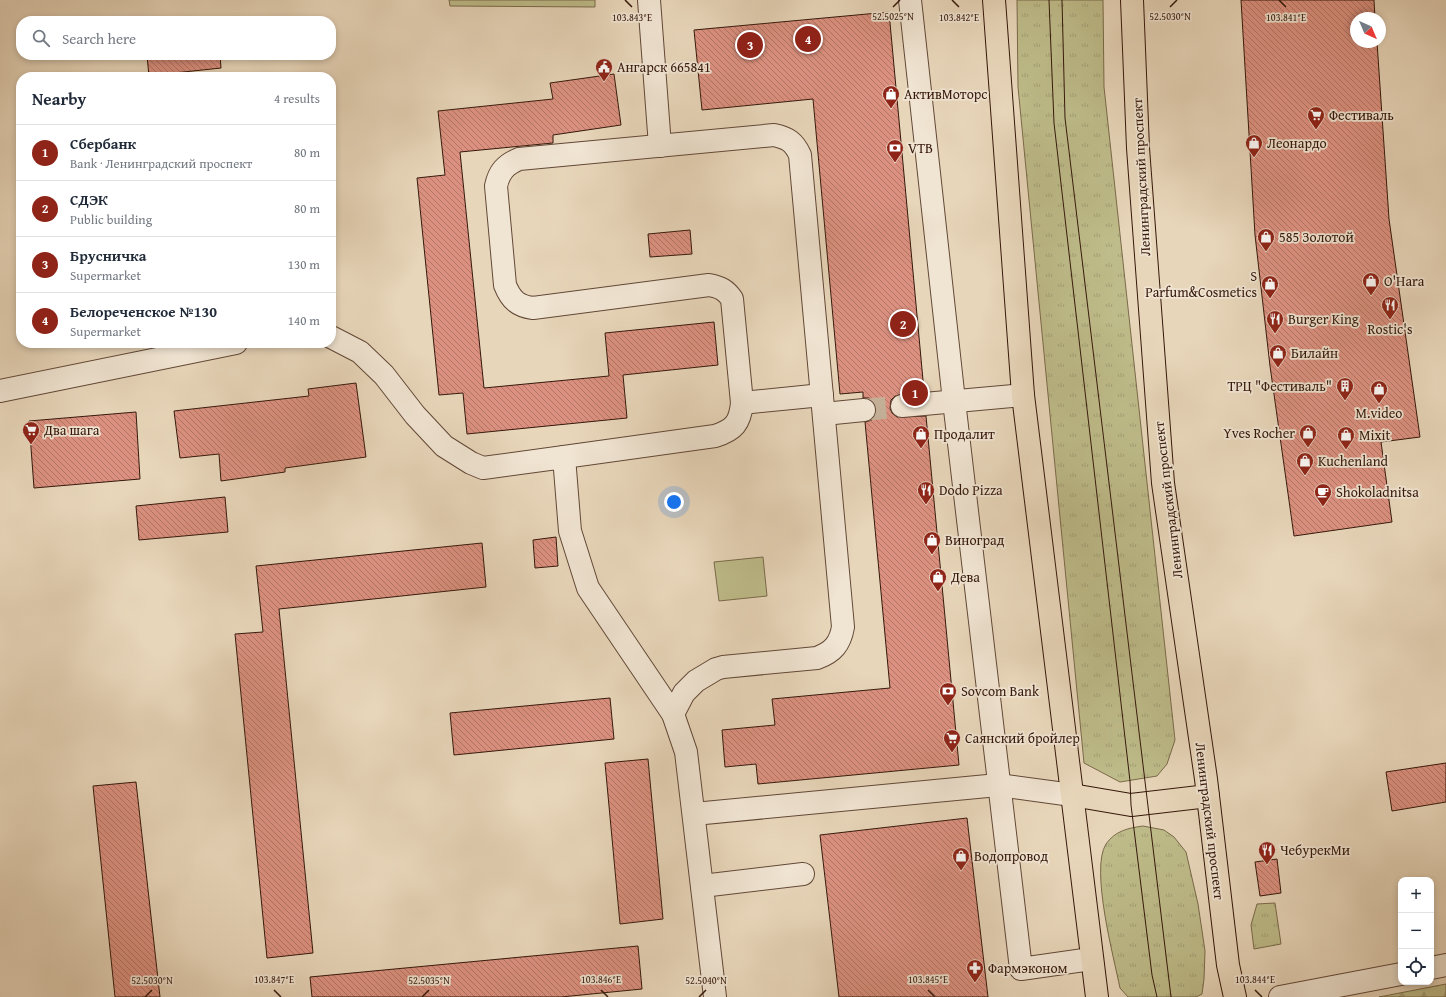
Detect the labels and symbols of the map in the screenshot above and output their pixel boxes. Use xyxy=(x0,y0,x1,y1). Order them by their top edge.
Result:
text: 52.5025°N xyxy=(872,9,914,24)
text: 52.5030°N xyxy=(1149,9,1191,24)
text: 103.843°E xyxy=(612,10,652,25)
text: 103.842°E xyxy=(939,10,979,25)
text: 103.841°E xyxy=(1266,10,1306,25)
north arrow xyxy=(1350,12,1386,48)
pin: 4 xyxy=(795,24,821,54)
pin: 3 xyxy=(737,30,763,60)
public building icon: Ангарск 665841 xyxy=(594,57,614,82)
place label: Ангарск 665841 xyxy=(617,57,711,77)
shop icon: АктивМоторс xyxy=(881,84,901,109)
place label: АктивМоторс xyxy=(904,84,988,104)
street label: Ленинградский проспект xyxy=(1127,97,1155,257)
supermarket icon: Фестиваль xyxy=(1306,105,1326,130)
place label: Фестиваль xyxy=(1329,105,1394,125)
shop icon: Леонардо xyxy=(1244,133,1264,158)
place label: Леонардо xyxy=(1267,133,1327,153)
bank icon: VTB xyxy=(885,138,905,163)
place label: VTB xyxy=(908,138,933,158)
shop icon: 585 Золотой xyxy=(1256,227,1276,252)
place label: 585 Золотой xyxy=(1279,227,1354,247)
place label: S Parfum&Cosmetics xyxy=(1145,266,1257,302)
shop icon: O'Hara xyxy=(1361,271,1381,296)
place label: O'Hara xyxy=(1384,271,1425,291)
shop icon: S Parfum&Cosmetics xyxy=(1260,274,1280,299)
restaurant icon: Rostic's xyxy=(1380,295,1400,320)
pin: 2 xyxy=(890,309,916,339)
restaurant icon: Burger King xyxy=(1265,309,1285,334)
place label: Burger King xyxy=(1288,309,1359,329)
place label: Rostic's xyxy=(1367,319,1413,339)
shop icon: Билайн xyxy=(1268,343,1288,368)
place label: Билайн xyxy=(1291,343,1338,363)
place label: ТРЦ "Фестиваль" xyxy=(1227,376,1332,396)
building icon: ТРЦ "Фестиваль" xyxy=(1335,376,1355,401)
pin: 1 xyxy=(902,378,928,408)
shop icon: M.video xyxy=(1369,379,1389,404)
place label: M.video xyxy=(1356,403,1402,423)
supermarket icon: Два шага xyxy=(21,420,41,445)
place label: Два шага xyxy=(43,420,100,440)
street label: Ленинградский проспект xyxy=(1148,420,1188,580)
place label: Yves Rocher xyxy=(1223,423,1295,443)
shop icon: Yves Rocher xyxy=(1298,423,1318,448)
shop icon: Продалит xyxy=(911,424,931,449)
place label: Продалит xyxy=(934,424,995,444)
shop icon: Mixit xyxy=(1336,425,1356,450)
place label: Mixit xyxy=(1359,425,1390,445)
shop icon: Kuchenland xyxy=(1295,451,1315,476)
place label: Kuchenland xyxy=(1318,451,1389,471)
restaurant icon: Dodo Pizza xyxy=(916,480,936,505)
place label: Dodo Pizza xyxy=(939,480,1003,500)
cafe icon: Shokoladnitsa xyxy=(1313,482,1333,507)
place label: Shokoladnitsa xyxy=(1336,482,1419,502)
your location xyxy=(664,492,684,512)
shop icon: Виноград xyxy=(922,530,942,555)
place label: Виноград xyxy=(945,530,1005,550)
shop icon: Дева xyxy=(928,567,948,592)
place label: Дева xyxy=(950,567,980,587)
bank icon: Sovcom Bank xyxy=(938,681,958,706)
place label: Sovcom Bank xyxy=(961,681,1040,701)
supermarket icon: Саянский бройлер xyxy=(942,728,962,753)
place label: Саянский бройлер xyxy=(965,728,1080,748)
street label: Ленинградский проспект xyxy=(1190,741,1230,901)
restaurant icon: ЧебурекМи xyxy=(1257,840,1277,865)
place label: ЧебурекМи xyxy=(1280,840,1350,860)
shop icon: Водопровод xyxy=(951,846,971,871)
place label: Водопровод xyxy=(974,846,1048,866)
pharmacy icon: Фармэконом xyxy=(965,958,985,983)
place label: Фармэконом xyxy=(988,958,1068,978)
text: 103.847°E xyxy=(254,972,294,987)
text: 103.846°E xyxy=(581,972,621,987)
text: 103.845°E xyxy=(908,972,948,987)
text: 103.844°E xyxy=(1235,972,1275,987)
text: 52.5030°N xyxy=(131,973,173,988)
text: 52.5035°N xyxy=(408,973,450,988)
text: 52.5040°N xyxy=(685,973,727,988)

